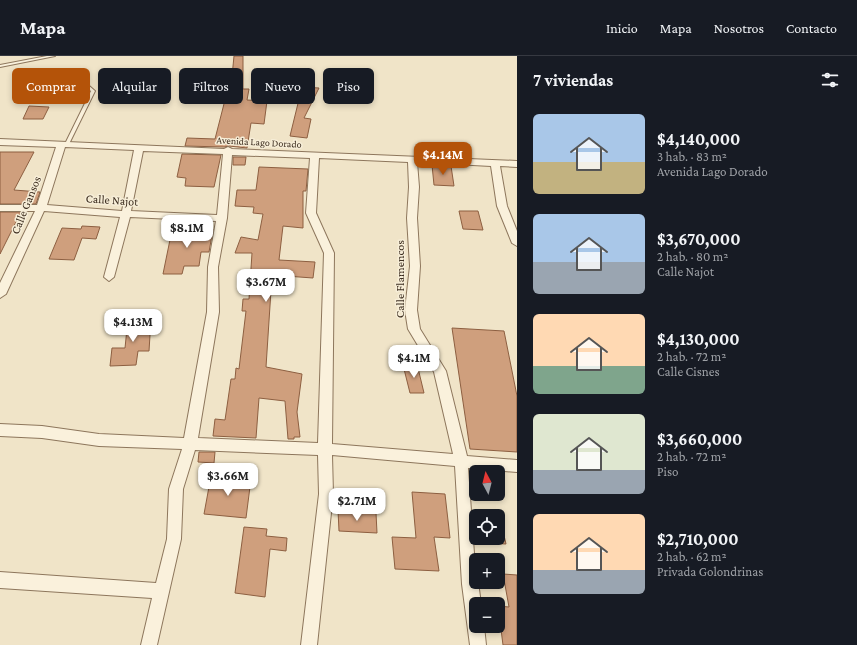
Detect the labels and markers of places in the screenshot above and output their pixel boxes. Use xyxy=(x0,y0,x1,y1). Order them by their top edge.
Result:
pin: $4.14M xyxy=(410,142,476,176)
pin: $8.1M xyxy=(159,215,215,249)
pin: $3.67M xyxy=(233,269,299,303)
pin: $4.13M xyxy=(100,309,166,343)
pin: $4.1M xyxy=(386,345,442,379)
pin: $3.66M xyxy=(195,463,261,497)
pin: $2.71M xyxy=(324,488,390,522)

